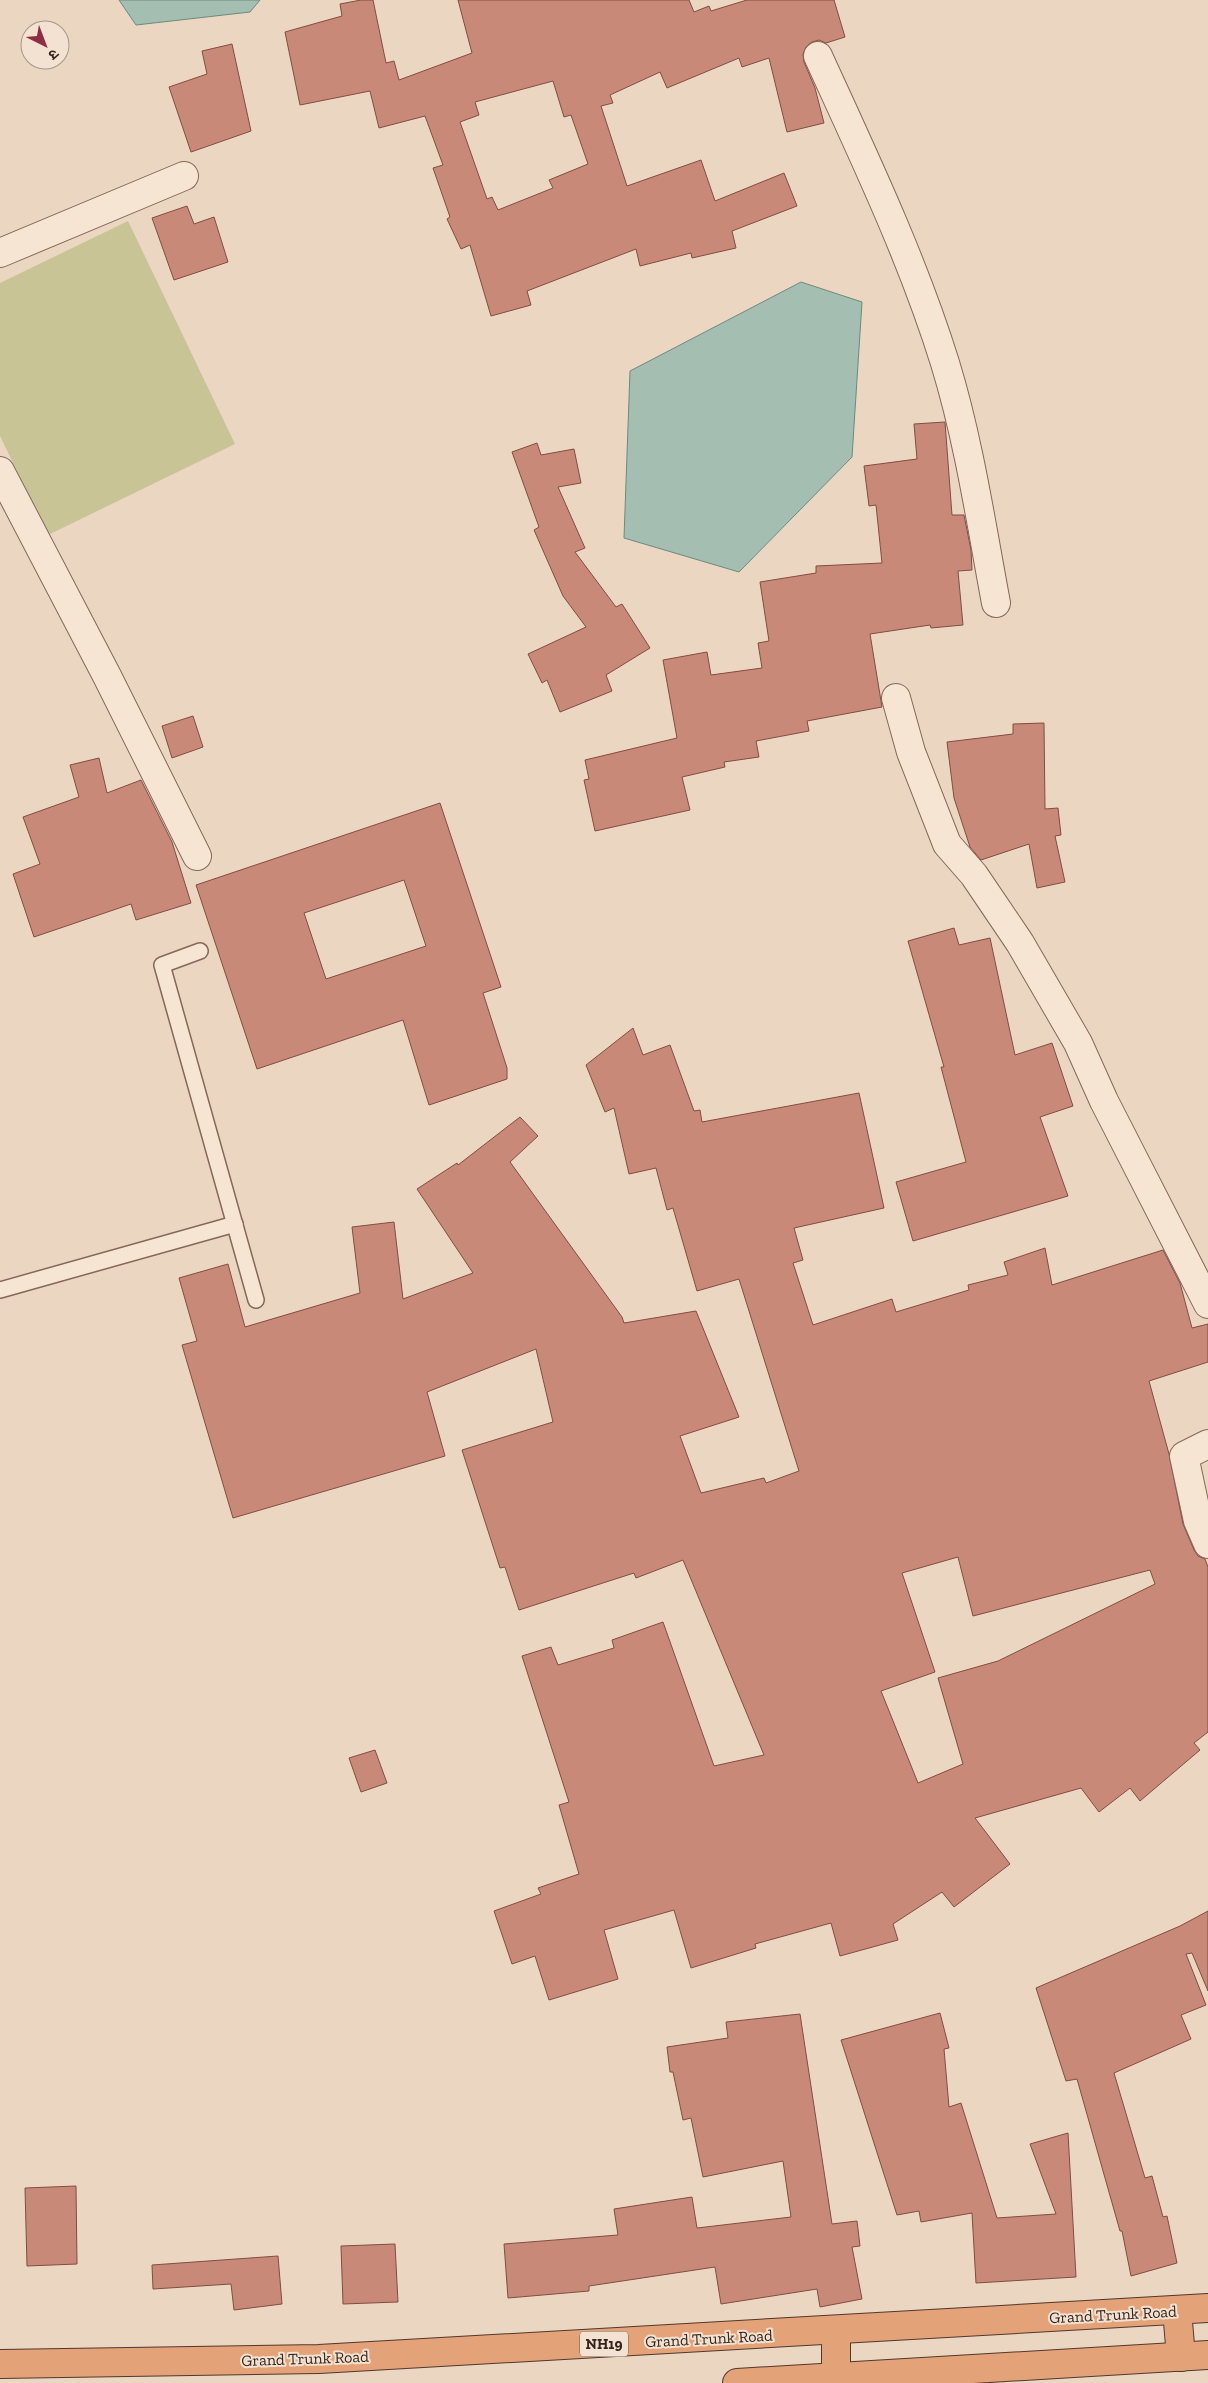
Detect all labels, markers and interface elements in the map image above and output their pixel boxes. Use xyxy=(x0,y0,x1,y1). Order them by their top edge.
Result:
north arrow xyxy=(20,20,70,70)
text: उ xyxy=(44,45,62,64)
street label: Grand Trunk Road xyxy=(1049,2302,1177,2327)
street label: Grand Trunk Road xyxy=(645,2326,773,2351)
road number: NH19 xyxy=(580,2332,628,2356)
street label: Grand Trunk Road xyxy=(241,2347,369,2370)

